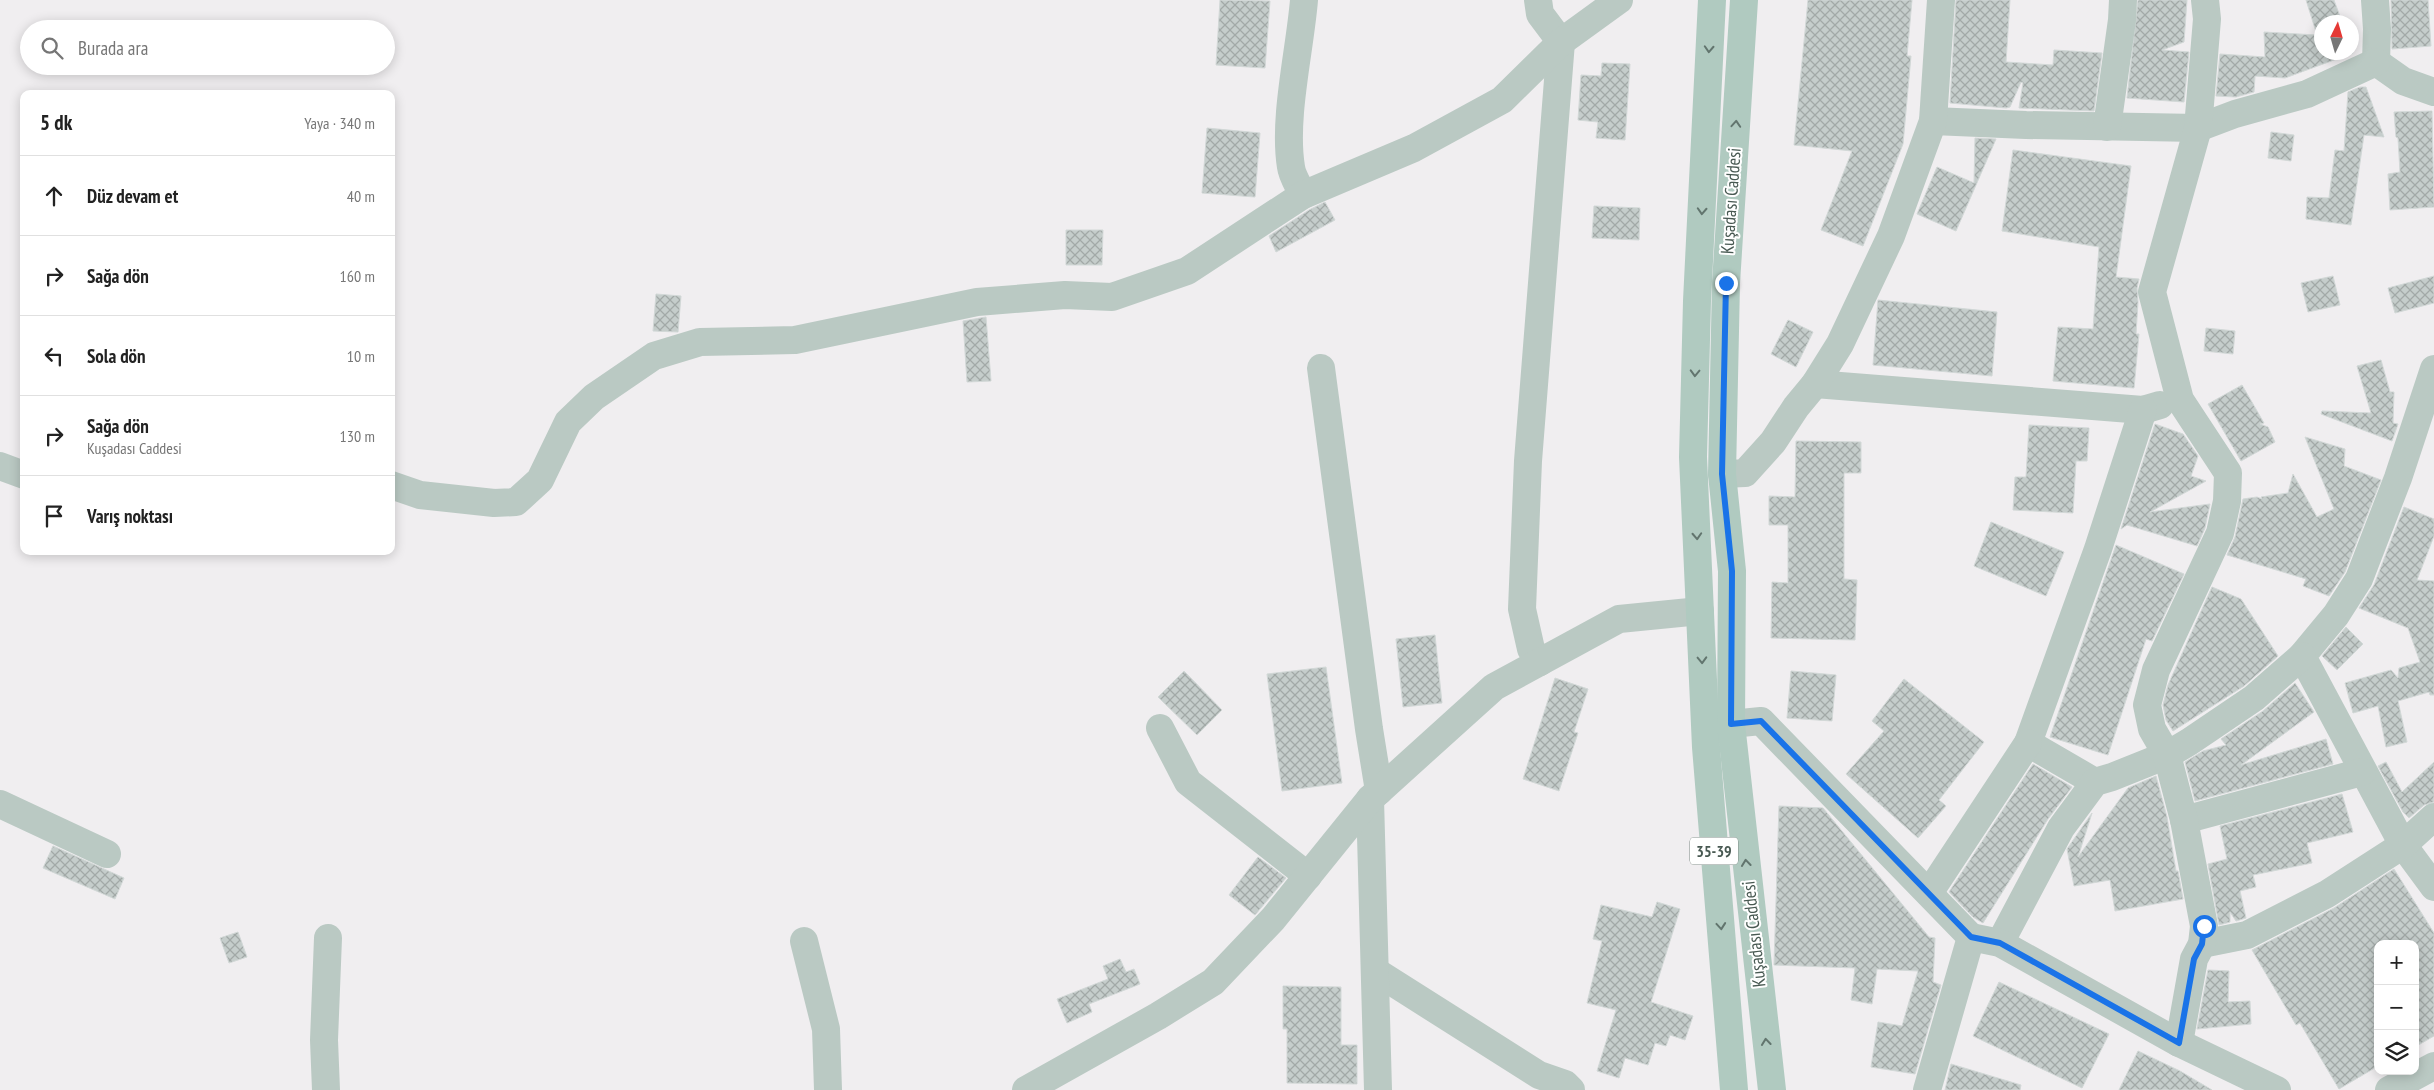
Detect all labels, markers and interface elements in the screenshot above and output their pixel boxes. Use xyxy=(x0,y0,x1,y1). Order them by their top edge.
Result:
north arrow xyxy=(2314,15,2359,60)
search box xyxy=(20,20,395,75)
icon: search xyxy=(38,34,66,62)
text: Burada ara xyxy=(78,36,148,60)
one-way arrow xyxy=(1704,45,1715,53)
text: 5 dk xyxy=(40,109,72,136)
text: Yaya · 340 m xyxy=(304,113,375,133)
one-way arrow xyxy=(1731,120,1742,128)
street label: Kuşadası Caddesi xyxy=(1715,147,1746,255)
icon: ahead xyxy=(40,182,68,210)
text: Düz devam et xyxy=(87,184,178,208)
text: 40 m xyxy=(347,186,375,206)
one-way arrow xyxy=(1696,207,1707,215)
icon: right xyxy=(40,262,68,290)
text: Sağa dön xyxy=(87,264,149,288)
text: 160 m xyxy=(340,266,375,286)
route end xyxy=(1715,272,1738,295)
icon: left xyxy=(40,342,68,370)
text: Sola dön xyxy=(87,344,146,368)
text: 10 m xyxy=(347,346,375,366)
one-way arrow xyxy=(1690,370,1701,378)
text: Sağa dön xyxy=(87,414,149,438)
icon: right xyxy=(40,422,68,450)
text: 130 m xyxy=(340,426,375,446)
text: Kuşadası Caddesi xyxy=(87,438,182,458)
icon: arrive xyxy=(40,502,68,530)
text: Varış noktası xyxy=(87,504,173,528)
one-way arrow xyxy=(1691,532,1702,540)
one-way arrow xyxy=(1697,656,1707,664)
road number: 35-39 xyxy=(1690,838,1738,864)
one-way arrow xyxy=(1741,858,1752,866)
street label: Kuşadası Caddesi xyxy=(1736,880,1771,988)
route start xyxy=(2193,915,2216,938)
one-way arrow xyxy=(1715,923,1726,931)
map controls xyxy=(2374,940,2419,1075)
button: + xyxy=(2374,940,2419,985)
button: − xyxy=(2374,985,2419,1030)
button: layers xyxy=(2374,1030,2419,1075)
one-way arrow xyxy=(1761,1037,1772,1045)

